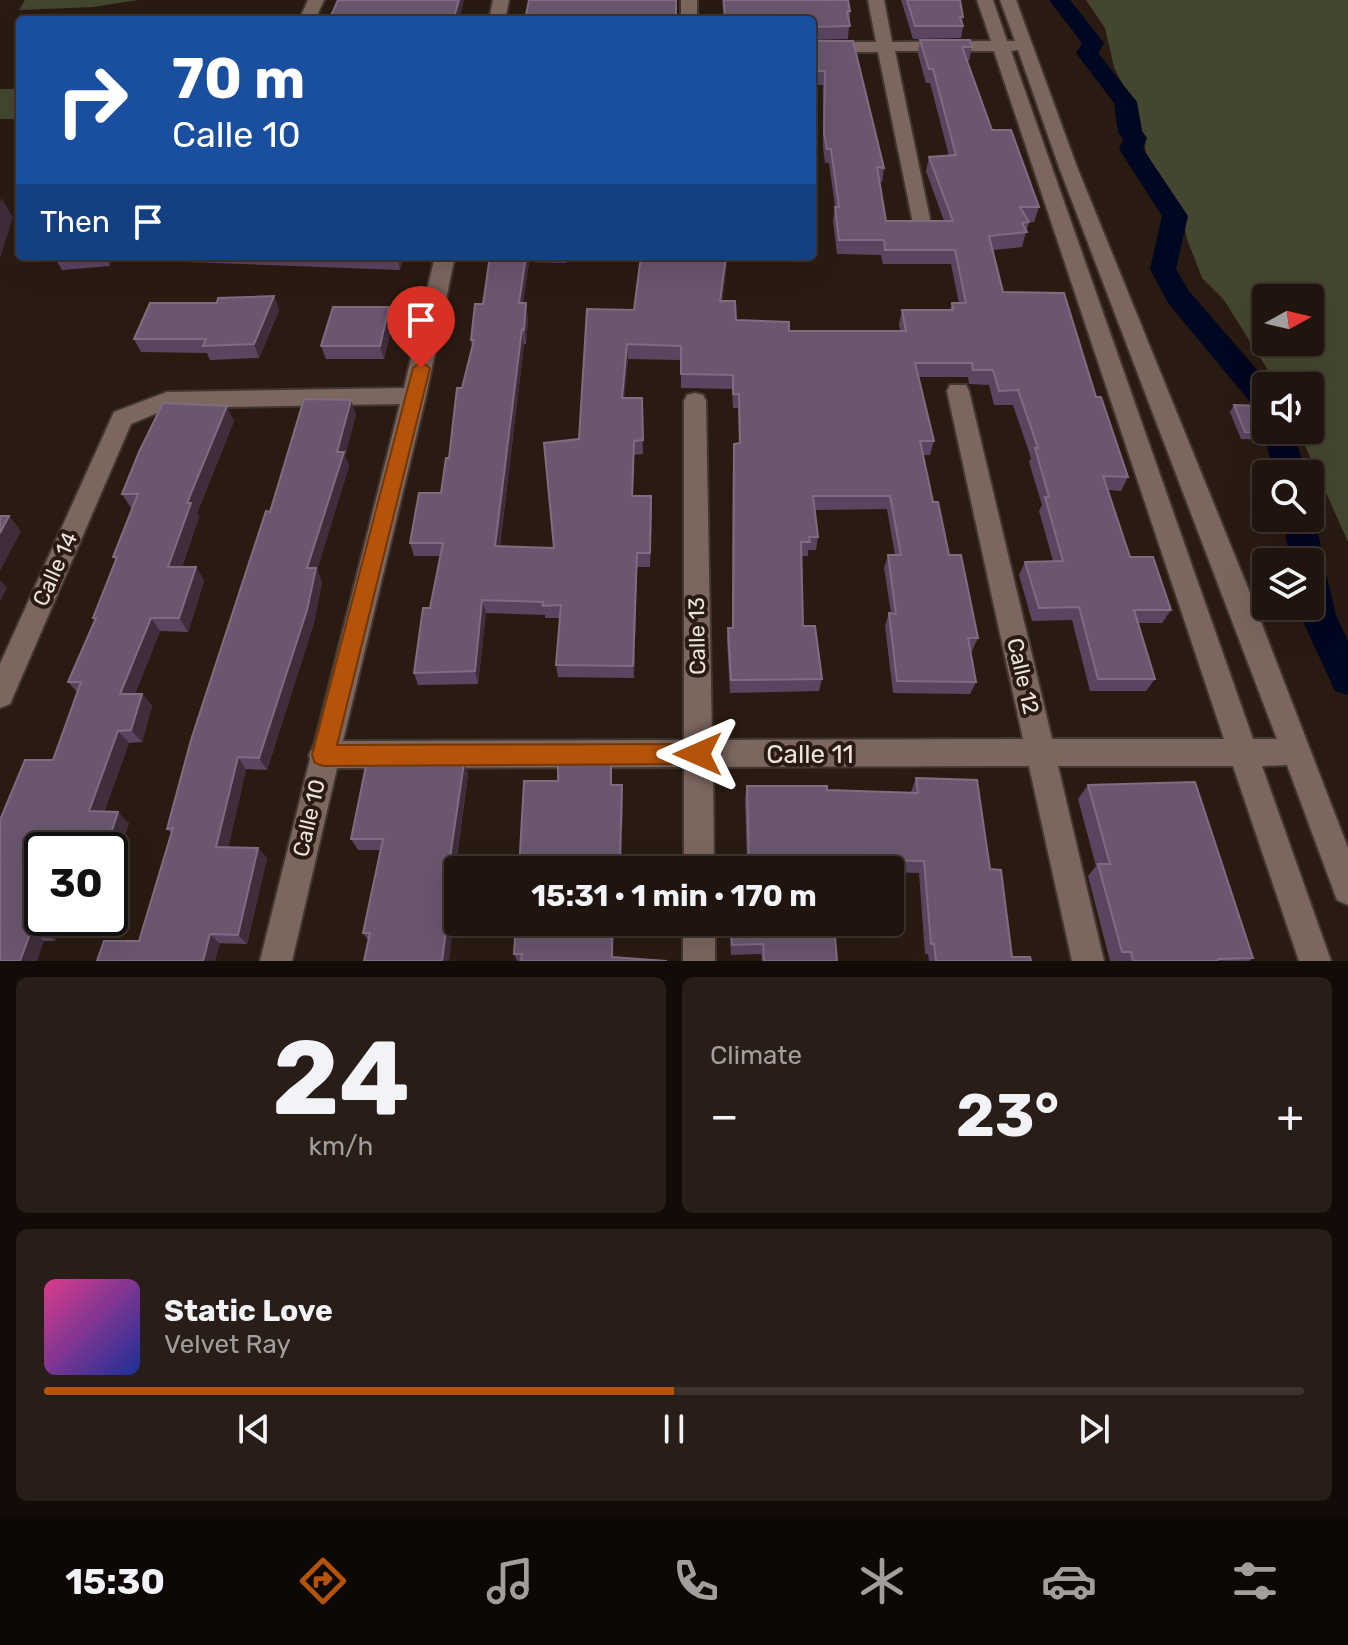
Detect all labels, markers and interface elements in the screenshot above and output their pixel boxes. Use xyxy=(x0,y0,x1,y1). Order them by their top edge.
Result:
text: 70 m xyxy=(172,46,305,112)
icon: right xyxy=(40,48,144,152)
text: Calle 10 xyxy=(172,113,301,156)
icon: arrive xyxy=(126,200,170,244)
text: Then xyxy=(40,204,110,240)
north arrow xyxy=(1252,284,1324,356)
map controls xyxy=(1252,284,1324,620)
pin xyxy=(387,286,455,368)
icon: arrive xyxy=(399,298,443,342)
button: sound xyxy=(1252,372,1324,444)
button: search xyxy=(1252,460,1324,532)
street label: Calle 14 xyxy=(27,528,83,610)
button: layers xyxy=(1252,548,1324,620)
street label: Calle 13 xyxy=(683,597,711,675)
street label: Calle 12 xyxy=(1001,635,1045,717)
position arrow xyxy=(656,712,740,796)
street label: Calle 11 xyxy=(766,739,854,770)
street label: Calle 10 xyxy=(287,777,331,859)
speed limit sign: 30 xyxy=(24,832,128,936)
text: 15:31 · 1 min · 170 m xyxy=(531,878,817,914)
text: 24 xyxy=(272,1017,410,1140)
text: Climate xyxy=(710,1040,802,1071)
text: 23° xyxy=(956,1080,1059,1151)
text: − xyxy=(710,1090,739,1142)
text: + xyxy=(1277,1090,1304,1142)
text: km/h xyxy=(309,1131,373,1162)
text: Static Love xyxy=(164,1293,333,1329)
text: Velvet Ray xyxy=(164,1329,291,1360)
icon: previous xyxy=(232,1407,276,1451)
icon: pause xyxy=(652,1407,696,1451)
icon: next xyxy=(1072,1407,1116,1451)
icon: directions xyxy=(295,1553,351,1609)
icon: music xyxy=(482,1553,538,1609)
icon: phone xyxy=(668,1553,724,1609)
icon: climate xyxy=(854,1553,910,1609)
icon: car xyxy=(1041,1553,1097,1609)
icon: filters xyxy=(1227,1553,1283,1609)
text: 15:30 xyxy=(65,1560,165,1603)

